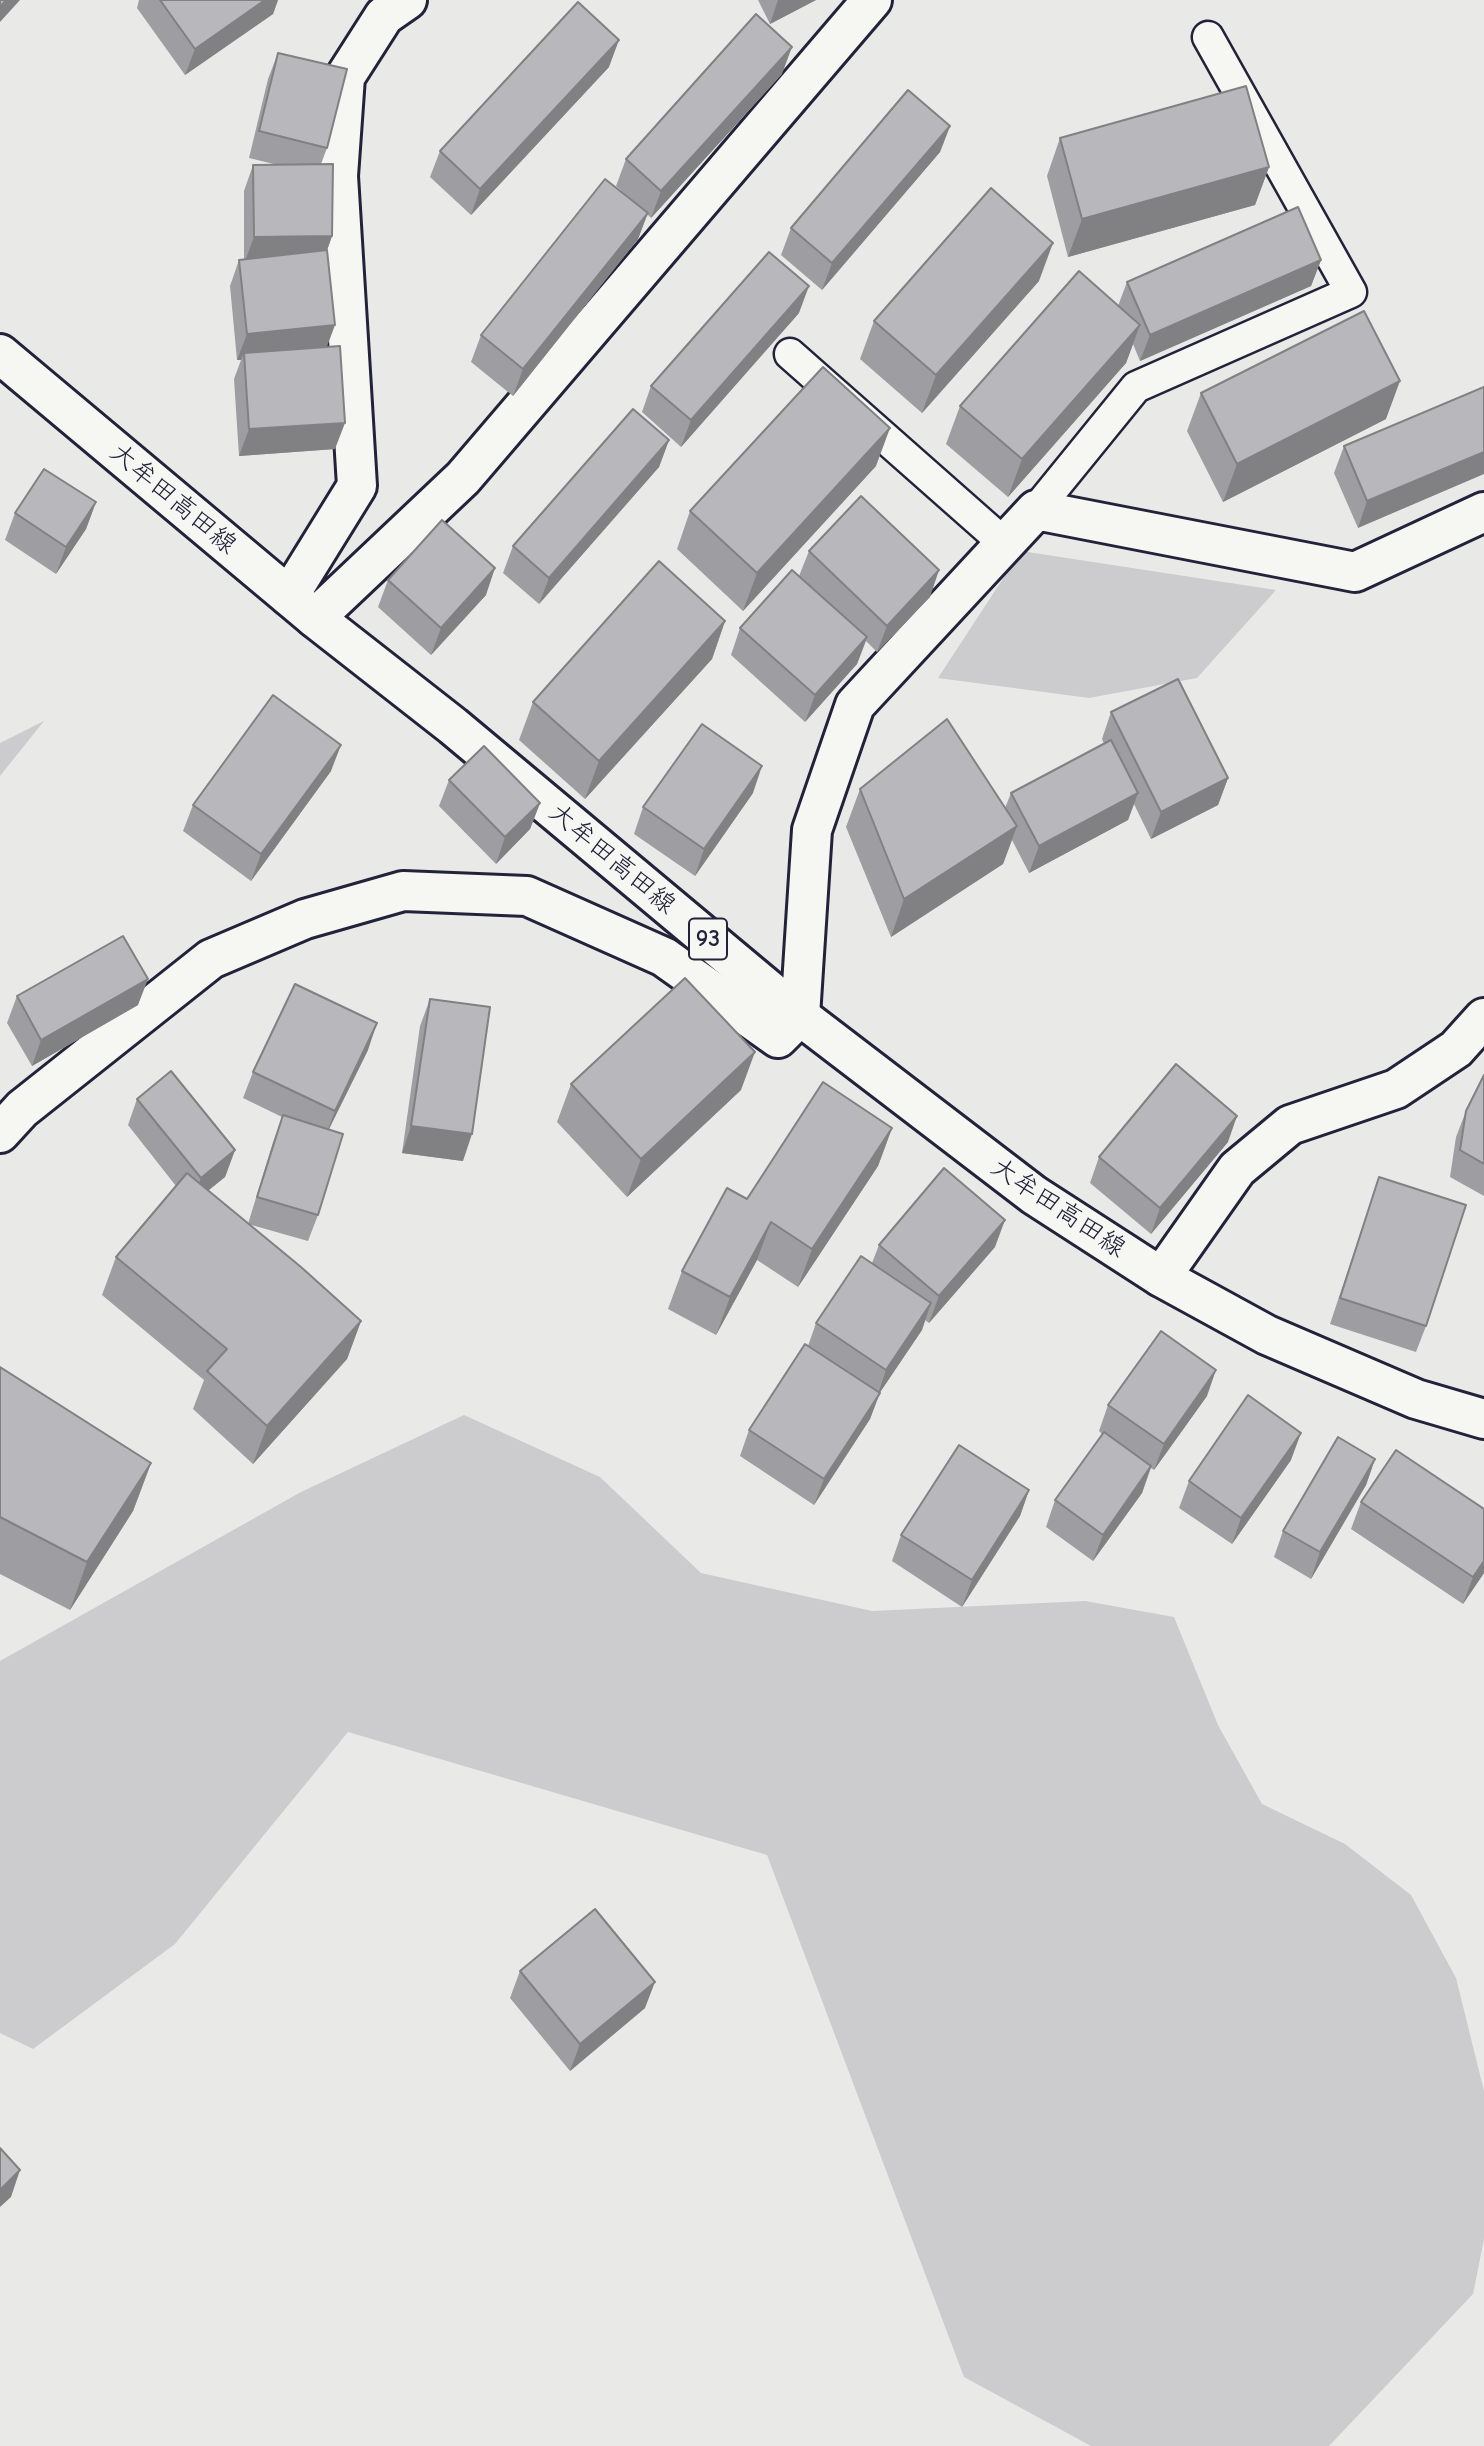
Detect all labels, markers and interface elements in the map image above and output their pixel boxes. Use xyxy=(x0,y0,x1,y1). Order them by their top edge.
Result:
street label: 大牟田高田線 xyxy=(103,437,243,561)
street label: 大牟田高田線 xyxy=(542,797,682,921)
road number: 93 xyxy=(689,918,727,959)
street label: 大牟田高田線 xyxy=(985,1151,1131,1265)

